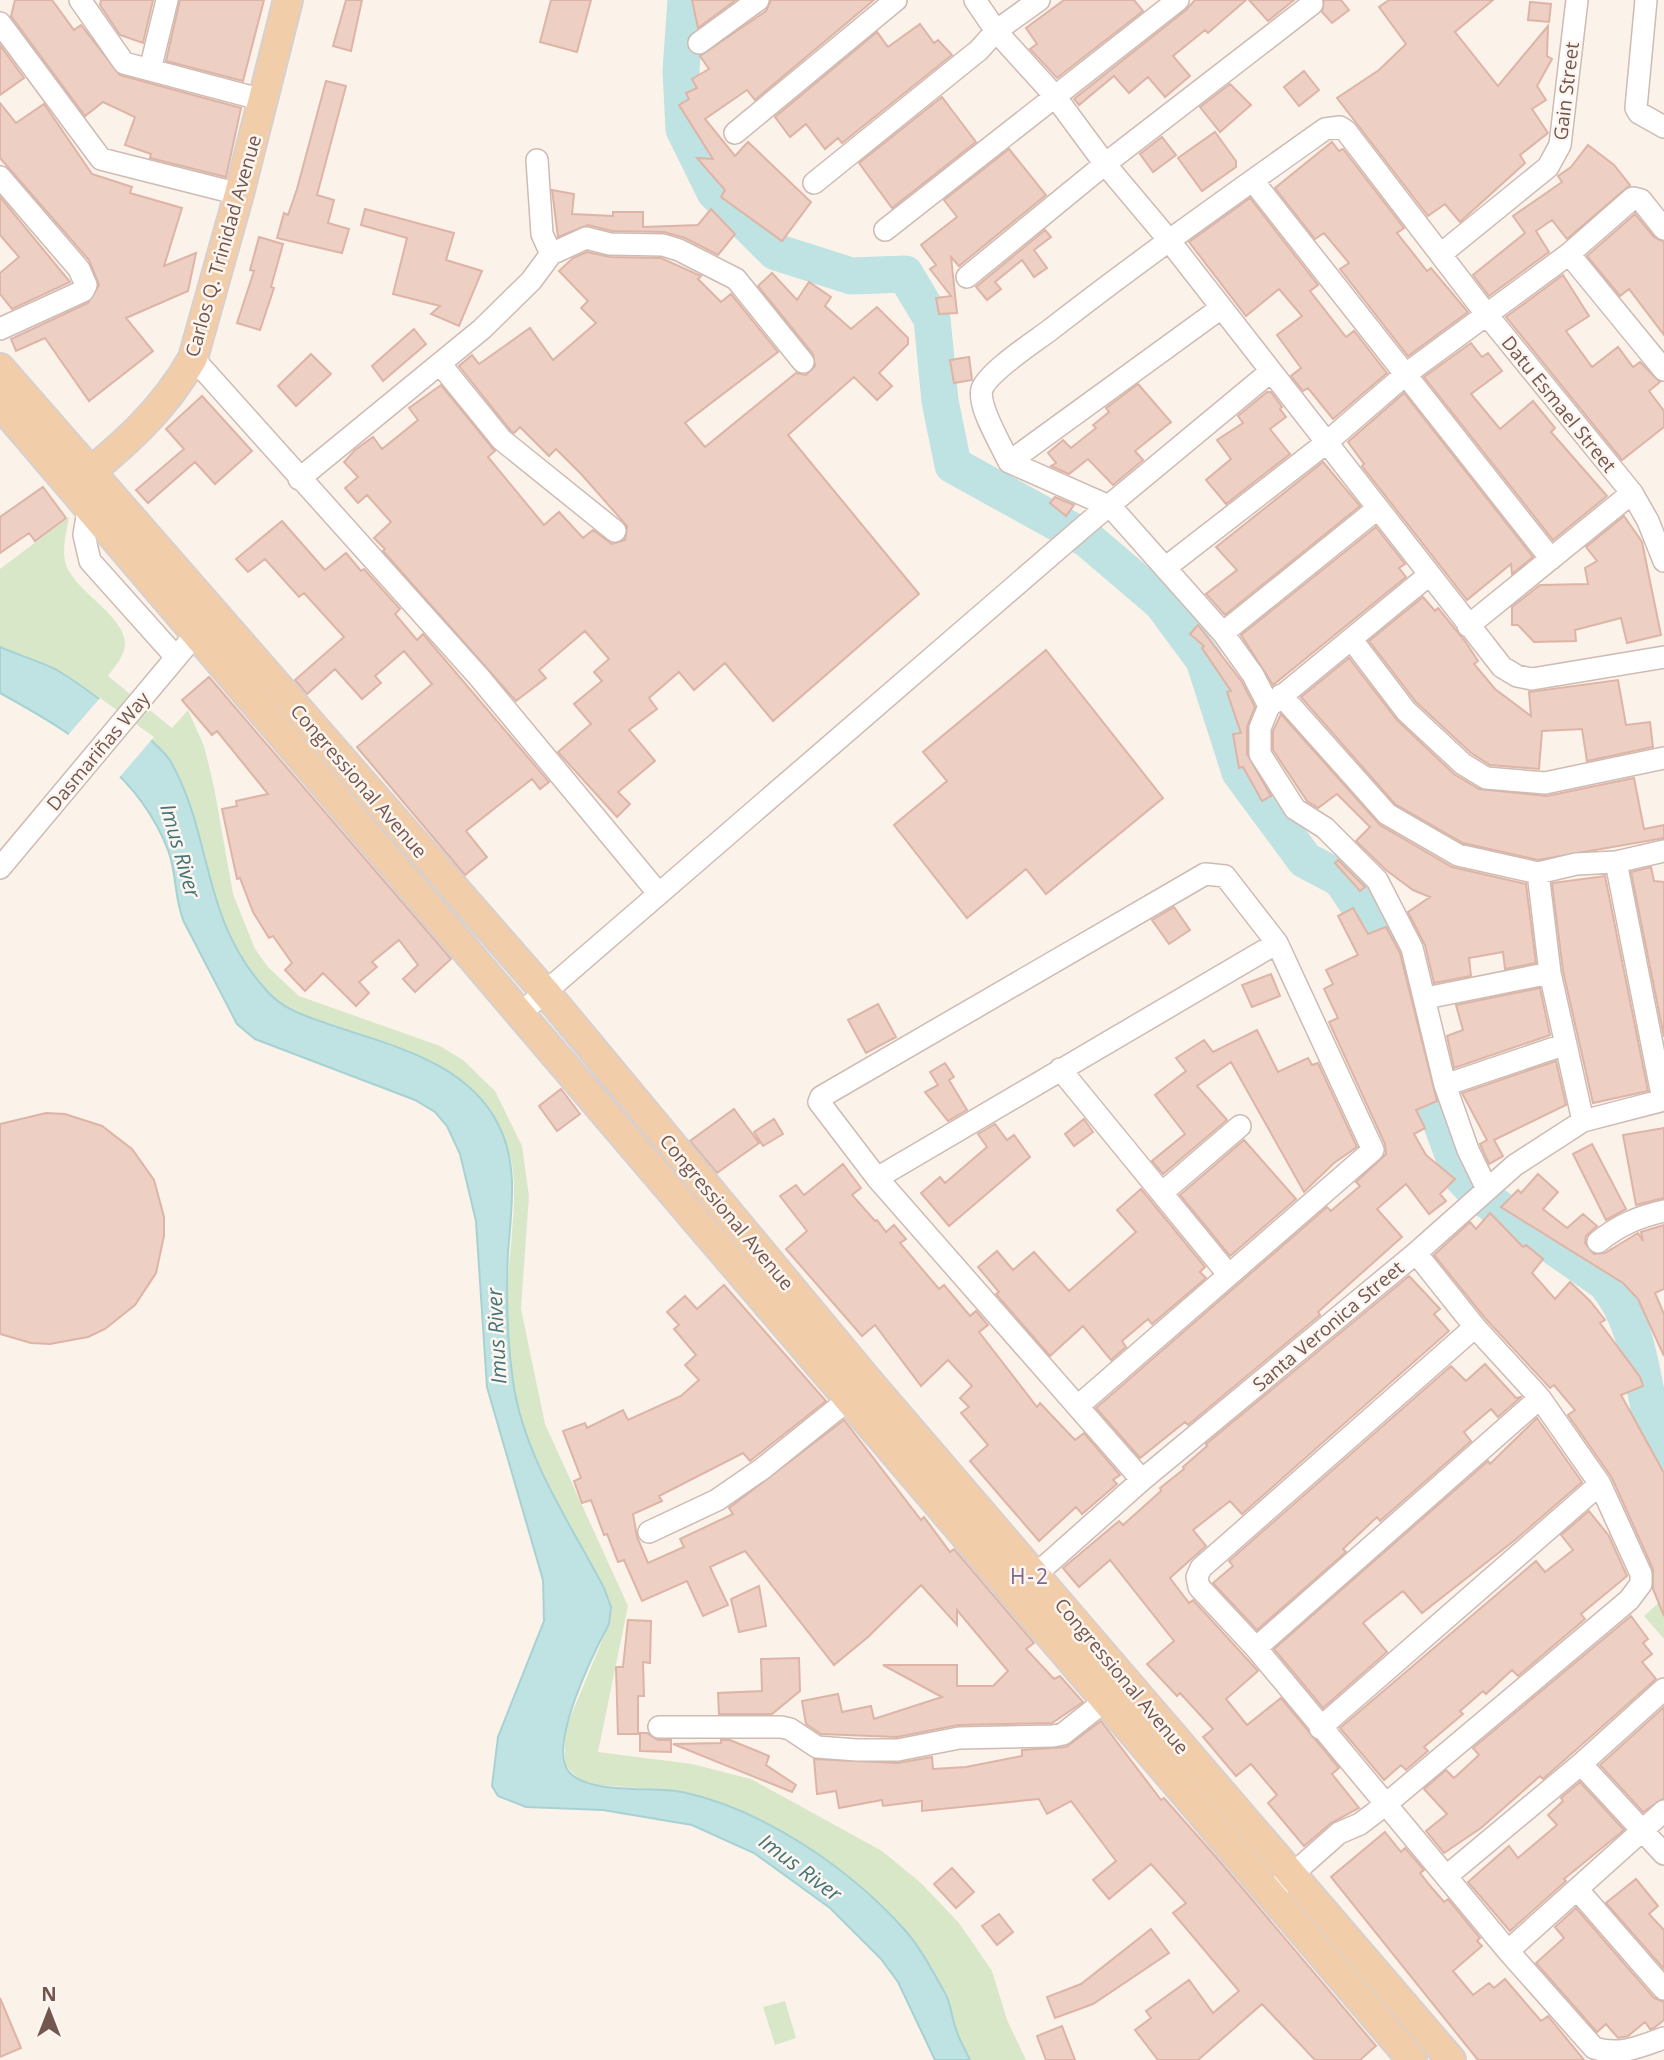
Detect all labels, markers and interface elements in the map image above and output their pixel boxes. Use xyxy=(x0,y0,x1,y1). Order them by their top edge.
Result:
street label: Gain Street xyxy=(1547,40,1585,142)
street label: Carlos Q. Trinidad Avenue xyxy=(179,132,267,360)
street label: Datu Esmael Street xyxy=(1496,330,1622,478)
street label: Dasmariñas Way xyxy=(40,686,156,816)
street label: Congressional Avenue xyxy=(285,698,433,864)
water label: Imus River xyxy=(154,801,208,902)
street label: Congressional Avenue xyxy=(654,1128,800,1296)
street label: Santa Veronica Street xyxy=(1247,1255,1409,1397)
water label: Imus River xyxy=(479,1287,513,1385)
district label: H-2 xyxy=(1010,1562,1050,1590)
street label: Congressional Avenue xyxy=(1049,1592,1195,1760)
water label: Imus River xyxy=(754,1827,848,1908)
north arrow xyxy=(14,1976,84,2046)
text: N xyxy=(41,1981,57,2007)

